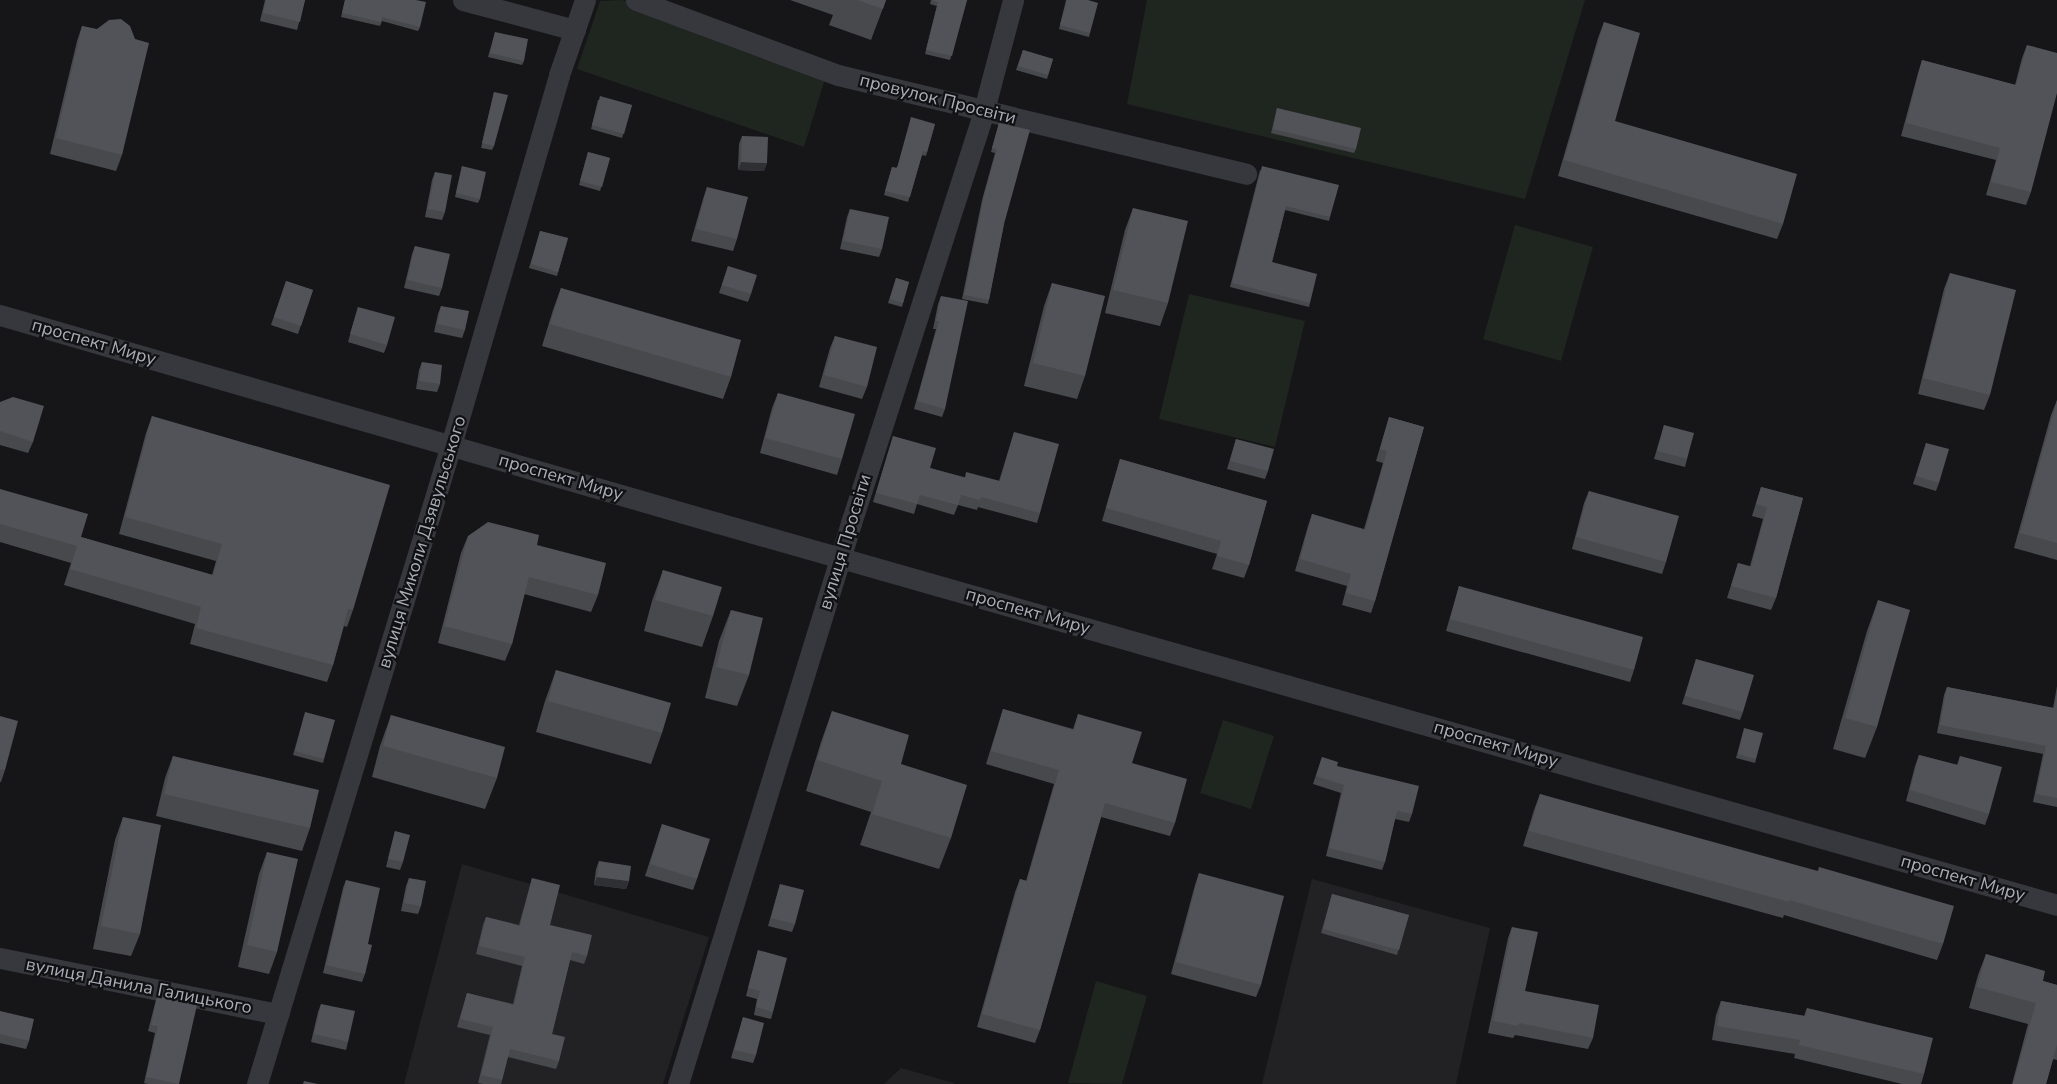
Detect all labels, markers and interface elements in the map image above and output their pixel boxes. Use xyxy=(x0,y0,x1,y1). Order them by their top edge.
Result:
street label: провулок Просвіти xyxy=(858,69,1018,129)
street label: проспект Миру xyxy=(29,314,159,370)
street label: вулиця Миколи Дзявульського xyxy=(373,413,471,671)
street label: проспект Миру xyxy=(496,449,626,505)
street label: вулиця Просвіти xyxy=(814,472,876,612)
street label: проспект Миру xyxy=(963,583,1093,639)
street label: проспект Миру xyxy=(1431,716,1561,772)
street label: проспект Миру xyxy=(1898,850,2028,906)
street label: вулиця Данила Галицького xyxy=(24,953,254,1019)

